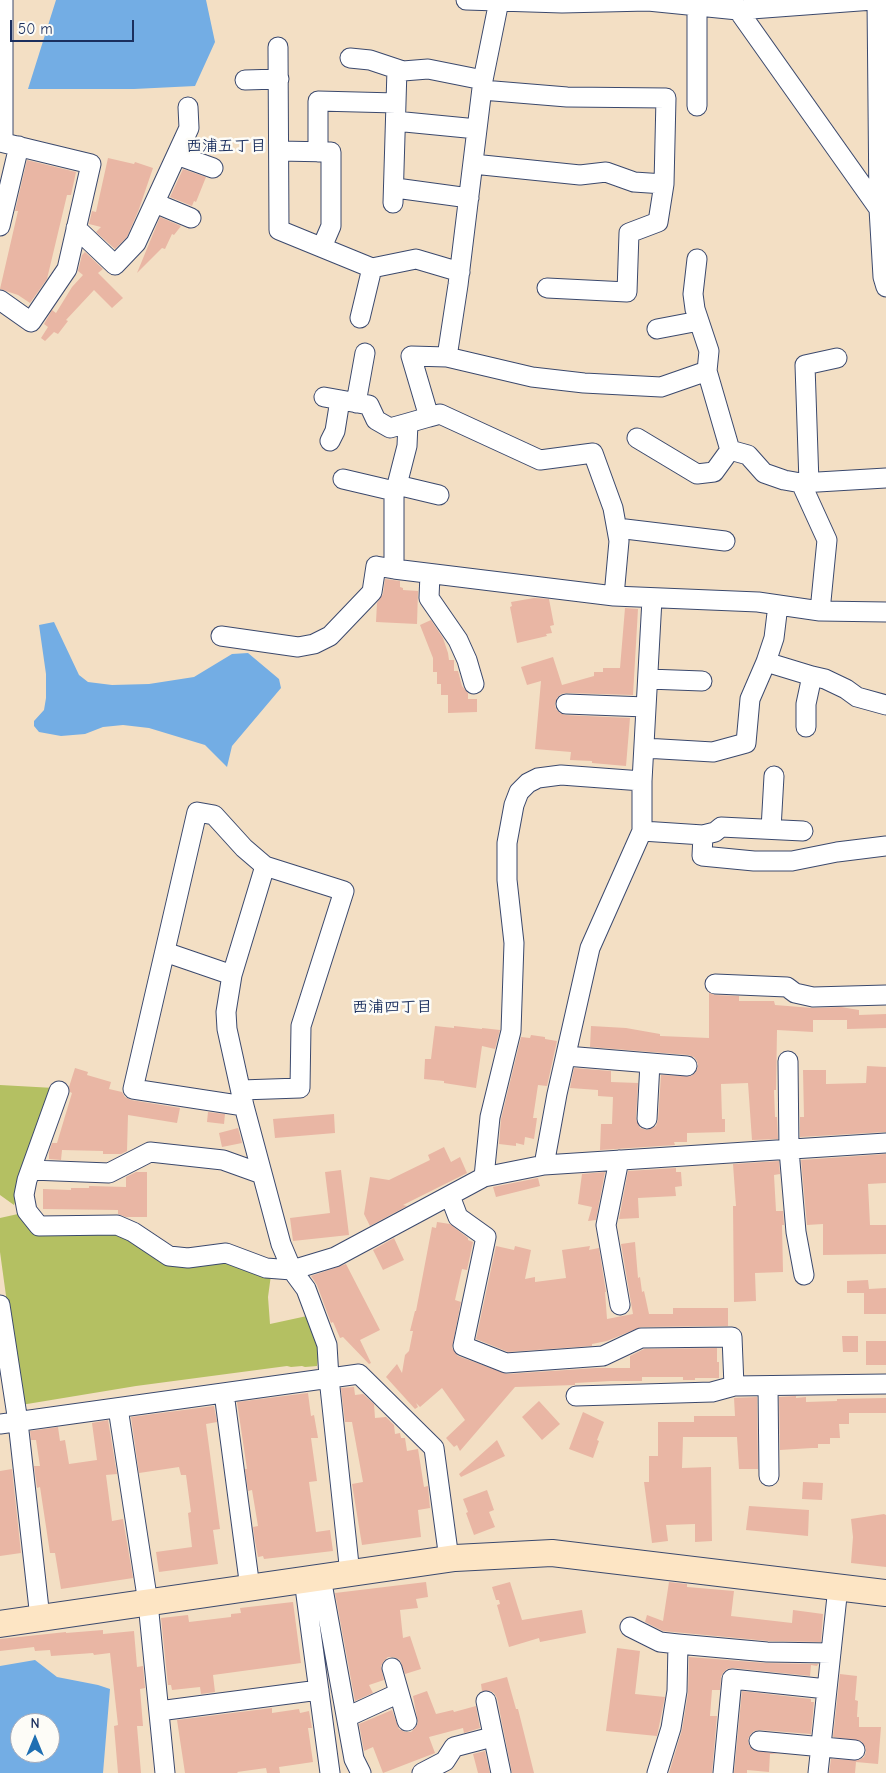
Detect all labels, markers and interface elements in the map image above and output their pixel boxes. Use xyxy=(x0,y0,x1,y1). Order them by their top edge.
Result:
scale bar xyxy=(12,10,136,42)
text: 50 m xyxy=(18,20,53,38)
district label: 西浦五丁目 xyxy=(186,136,266,156)
district label: 西浦四丁目 xyxy=(352,997,432,1017)
north arrow xyxy=(10,1713,60,1763)
text: N xyxy=(30,1715,40,1732)

